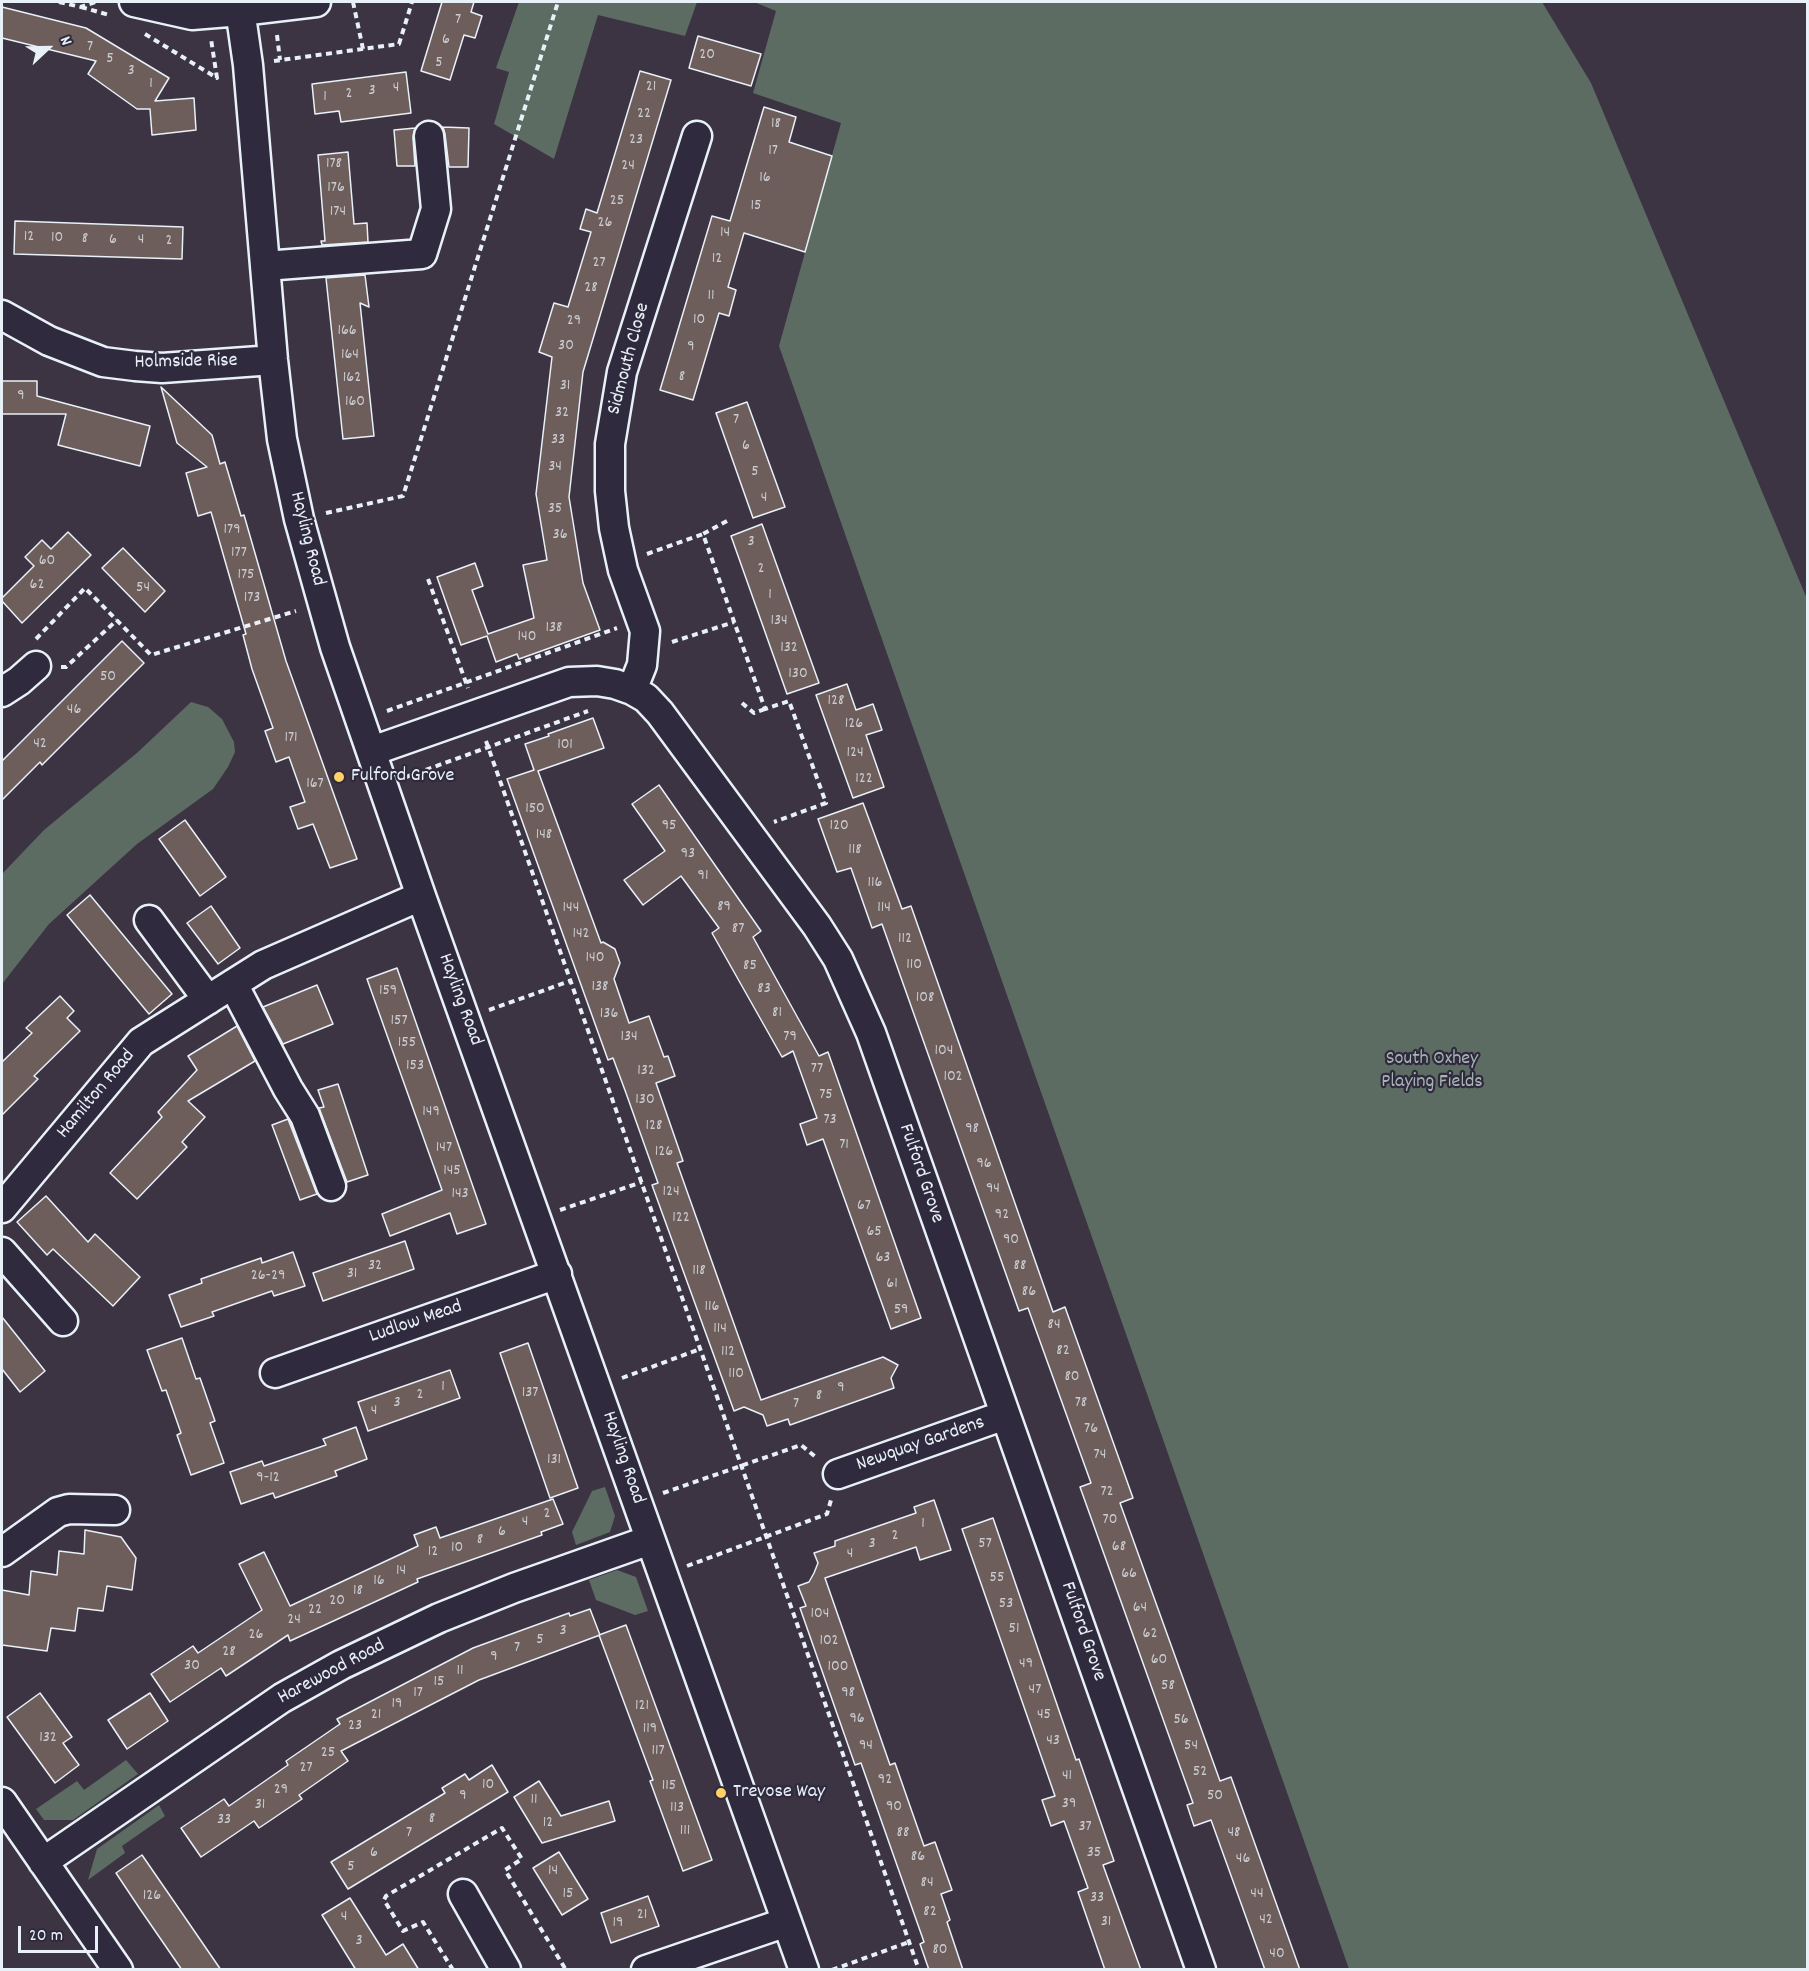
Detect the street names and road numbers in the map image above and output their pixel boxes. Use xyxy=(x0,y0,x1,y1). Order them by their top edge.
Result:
street label: Sidmouth Close xyxy=(604,300,656,418)
street label: Holmside Rise xyxy=(134,350,238,376)
street label: Hayling Road xyxy=(283,489,329,589)
street label: Hayling Road xyxy=(431,951,487,1049)
street label: Hamilton Road xyxy=(53,1045,141,1145)
street label: Fulford Grove xyxy=(892,1121,948,1227)
street label: Ludlow Mead xyxy=(366,1296,466,1350)
street label: Hayling Road xyxy=(595,1409,649,1507)
street label: Newquay Gardens xyxy=(854,1412,988,1478)
street label: Fulford Grove xyxy=(1054,1579,1110,1685)
street label: Harewood Road xyxy=(274,1635,390,1711)

